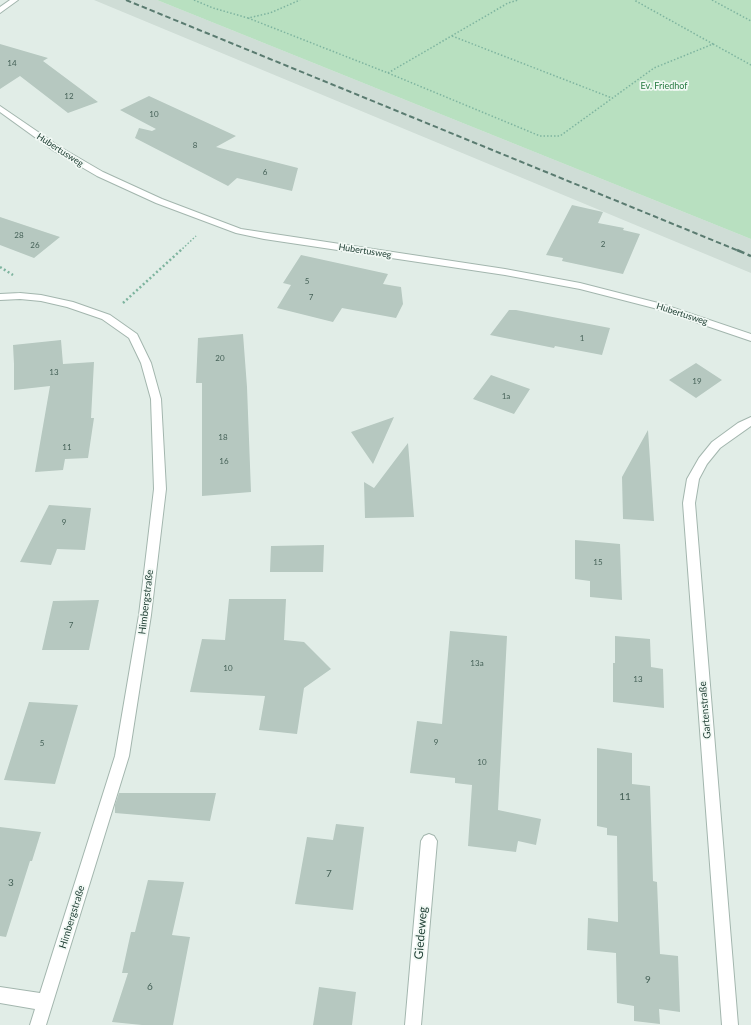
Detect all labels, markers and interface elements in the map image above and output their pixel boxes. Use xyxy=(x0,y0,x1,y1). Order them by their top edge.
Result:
house number: 14 xyxy=(7,58,17,68)
park label: Ev. Friedhof xyxy=(641,81,687,91)
house number: 12 xyxy=(64,91,74,101)
house number: 10 xyxy=(149,109,159,119)
street label: Hubertusweg xyxy=(35,131,85,169)
house number: 8 xyxy=(193,140,197,150)
house number: 6 xyxy=(263,167,267,177)
house number: 28 xyxy=(14,230,24,240)
house number: 2 xyxy=(601,239,605,249)
house number: 26 xyxy=(30,240,40,250)
street label: Hubertusweg xyxy=(338,241,392,261)
house number: 5 xyxy=(305,276,309,286)
house number: 7 xyxy=(309,292,313,302)
street label: Hubertusweg xyxy=(655,301,709,327)
house number: 1 xyxy=(580,333,584,343)
house number: 20 xyxy=(215,353,225,363)
house number: 13 xyxy=(49,367,59,377)
house number: 19 xyxy=(692,376,702,386)
house number: 1a xyxy=(502,391,510,401)
house number: 18 xyxy=(218,432,228,442)
house number: 11 xyxy=(62,442,72,452)
house number: 16 xyxy=(219,456,229,466)
house number: 9 xyxy=(62,517,66,527)
house number: 15 xyxy=(593,557,603,567)
street label: Himbergstraße xyxy=(136,569,156,635)
house number: 7 xyxy=(69,620,73,630)
house number: 13a xyxy=(470,658,484,668)
house number: 10 xyxy=(223,663,233,673)
house number: 13 xyxy=(633,674,643,684)
street label: Gartenstraße xyxy=(697,681,713,739)
house number: 9 xyxy=(434,737,438,747)
house number: 5 xyxy=(40,738,44,748)
house number: 10 xyxy=(477,757,487,767)
house number: 11 xyxy=(619,791,631,803)
house number: 7 xyxy=(326,868,332,880)
house number: 3 xyxy=(8,877,14,889)
street label: Himbergstraße xyxy=(57,884,87,950)
street label: Giedeweg xyxy=(412,906,430,960)
house number: 9 xyxy=(645,974,651,986)
house number: 6 xyxy=(147,981,153,993)

